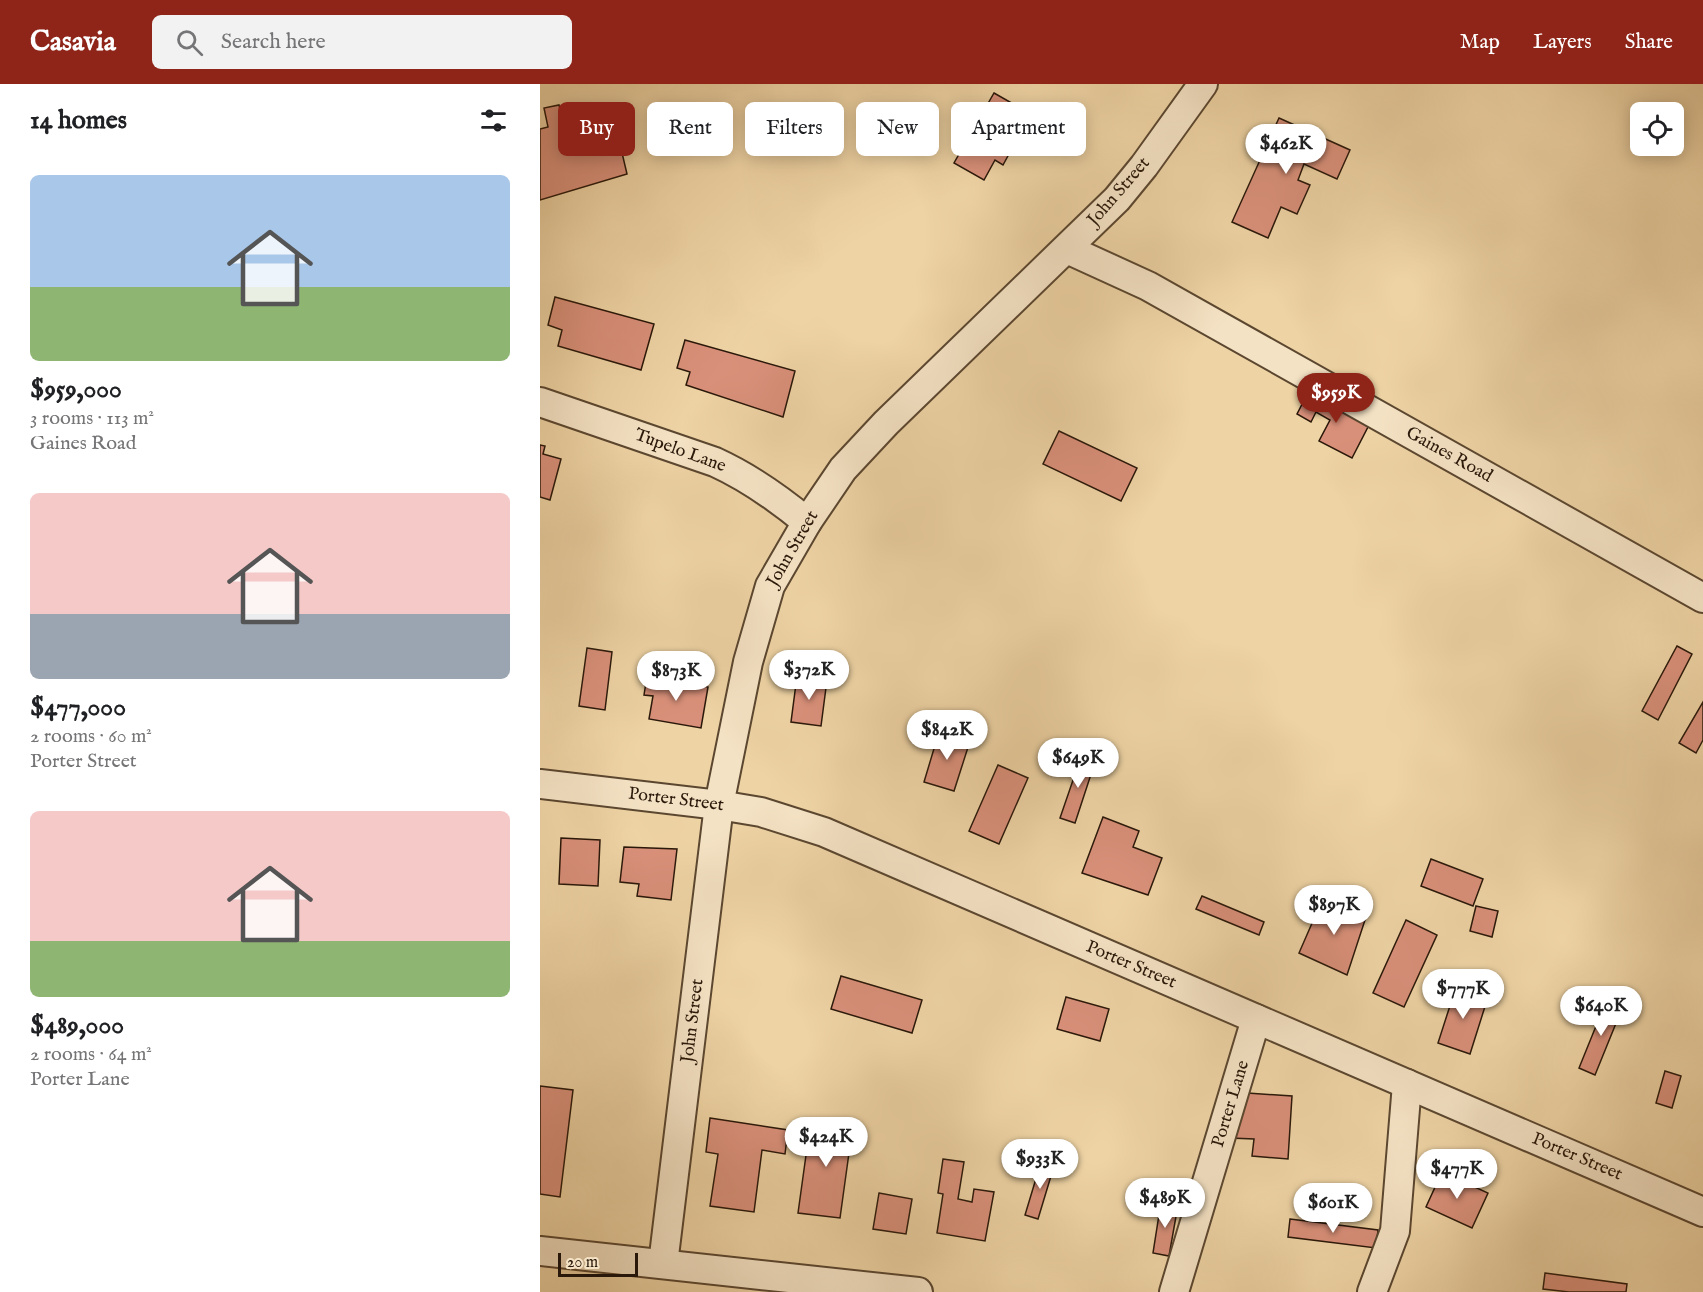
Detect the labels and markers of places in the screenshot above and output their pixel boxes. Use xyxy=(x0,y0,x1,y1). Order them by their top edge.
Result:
pin: $462K xyxy=(1244,124,1328,175)
pin: $959K xyxy=(1294,373,1378,424)
pin: $372K xyxy=(767,650,851,701)
pin: $873K xyxy=(634,651,718,702)
pin: $842K xyxy=(905,710,989,761)
pin: $649K xyxy=(1036,738,1120,789)
pin: $897K xyxy=(1292,885,1376,936)
pin: $777K xyxy=(1421,969,1505,1020)
pin: $640K xyxy=(1559,986,1643,1037)
pin: $424K xyxy=(784,1117,868,1168)
pin: $933K xyxy=(998,1139,1082,1190)
pin: $477K xyxy=(1415,1149,1499,1200)
pin: $489K xyxy=(1123,1178,1207,1229)
pin: $601K xyxy=(1291,1183,1375,1234)

